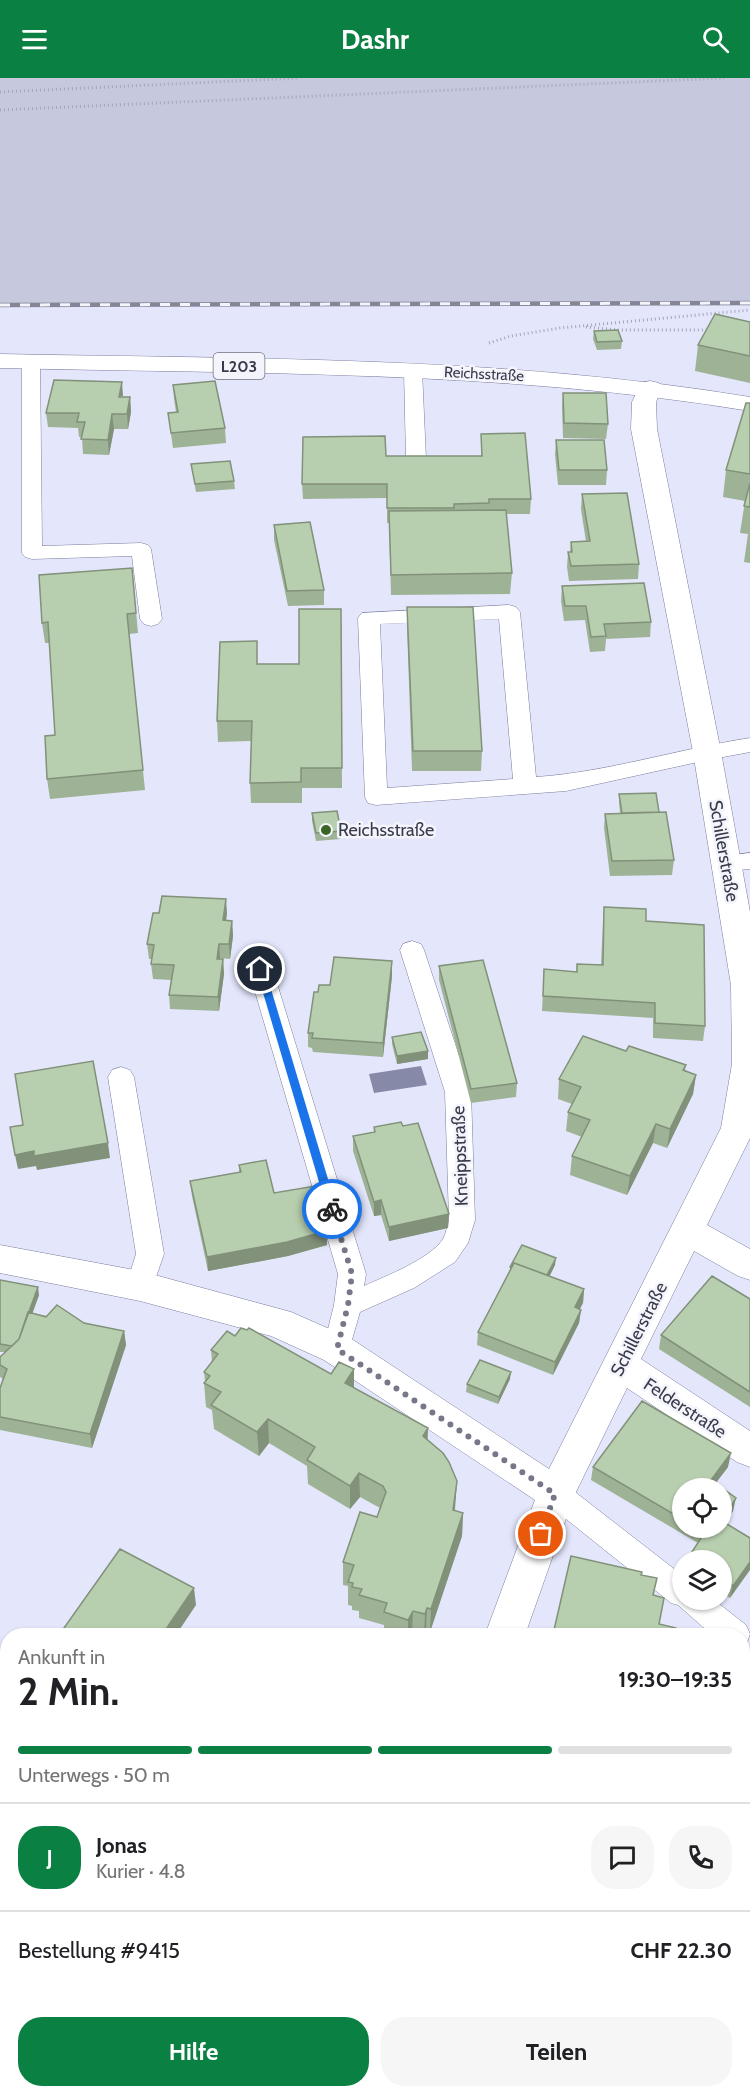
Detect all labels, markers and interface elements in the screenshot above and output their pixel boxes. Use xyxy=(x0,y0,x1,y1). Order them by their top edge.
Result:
icon: menu xyxy=(18,23,51,56)
text: Dashr xyxy=(341,23,409,56)
icon: search xyxy=(699,23,732,56)
road number: L203 xyxy=(214,353,264,379)
street label: Reichsstraße xyxy=(444,363,525,385)
street label: Schillerstraße xyxy=(704,798,744,904)
place label: Reichsstraße xyxy=(338,819,434,841)
marker: Reichsstraße xyxy=(319,823,333,837)
pin xyxy=(234,943,285,994)
icon: home xyxy=(243,952,276,985)
street label: Kneippstraße xyxy=(447,1105,473,1207)
courier xyxy=(302,1179,362,1239)
icon: bike xyxy=(316,1193,349,1226)
street label: Schillerstraße xyxy=(606,1278,672,1380)
street label: Felderstraße xyxy=(640,1373,730,1443)
map controls xyxy=(672,1478,732,1610)
button: locate xyxy=(672,1478,732,1538)
pin xyxy=(515,1508,566,1559)
icon: bag xyxy=(524,1517,557,1550)
button: layers xyxy=(672,1550,732,1610)
text: Ankunft in xyxy=(18,1645,105,1669)
text: 19:30–19:35 xyxy=(618,1666,732,1693)
text: 2 Min. xyxy=(18,1667,119,1715)
text: Unterwegs · 50 m xyxy=(18,1763,170,1787)
button: chat xyxy=(591,1826,654,1889)
button: phone xyxy=(669,1826,732,1889)
text: Jonas xyxy=(96,1832,147,1859)
text: J xyxy=(46,1844,53,1871)
text: Kurier · 4.8 xyxy=(96,1859,186,1883)
text: Bestellung #9415 xyxy=(18,1937,180,1964)
text: CHF 22.30 xyxy=(630,1937,732,1964)
button: Hilfe xyxy=(18,2017,369,2086)
button: Teilen xyxy=(381,2017,732,2086)

